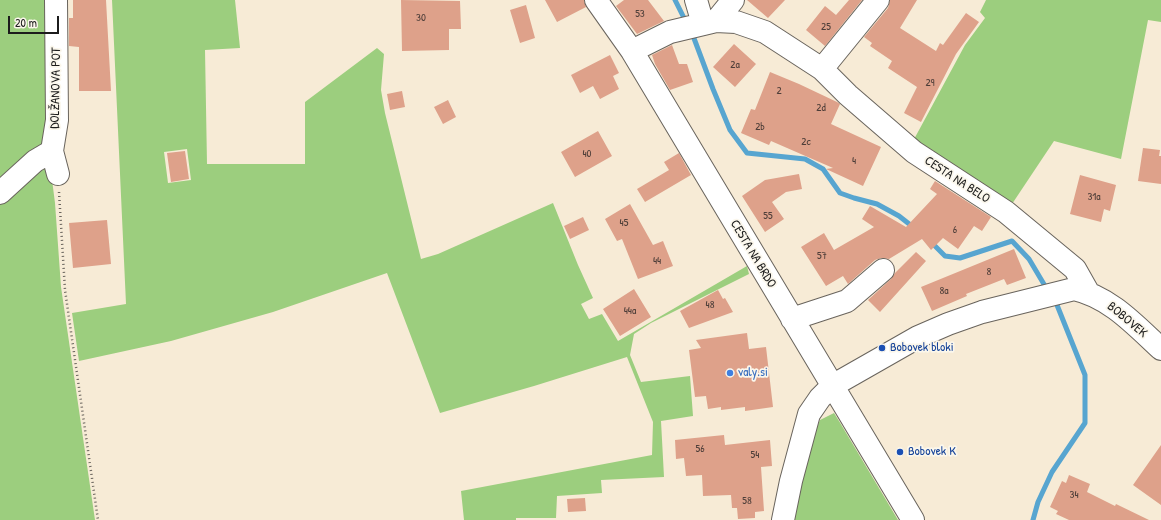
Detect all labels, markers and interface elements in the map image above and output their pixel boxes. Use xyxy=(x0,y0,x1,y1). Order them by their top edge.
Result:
house number: 53 xyxy=(635,7,645,21)
scale bar xyxy=(10,8,61,34)
house number: 30 xyxy=(416,11,426,25)
text: 20 m xyxy=(15,14,37,31)
house number: 25 xyxy=(821,20,831,34)
street label: DOLŽANOVA POT xyxy=(47,47,65,129)
house number: 2a xyxy=(730,58,740,72)
house number: 29 xyxy=(925,76,935,90)
house number: 2 xyxy=(776,84,782,98)
house number: 2d xyxy=(816,101,826,115)
house number: 2b xyxy=(755,120,765,134)
house number: 2c xyxy=(801,135,811,149)
house number: 40 xyxy=(582,147,592,161)
street label: CESTA NA BELO xyxy=(921,153,993,207)
house number: 4 xyxy=(852,154,856,168)
house number: 31a xyxy=(1087,190,1101,204)
house number: 55 xyxy=(763,209,773,223)
house number: 45 xyxy=(620,216,628,230)
street label: CESTA NA BRDO xyxy=(727,217,779,291)
house number: 6 xyxy=(953,223,957,237)
house number: 57 xyxy=(817,249,827,263)
house number: 44 xyxy=(653,254,661,268)
house number: 8 xyxy=(987,265,991,279)
house number: 8a xyxy=(939,284,949,298)
house number: 48 xyxy=(706,298,714,312)
street label: BOBOVEK xyxy=(1104,299,1150,341)
house number: 44a xyxy=(624,304,636,318)
place label: Bobovek bloki xyxy=(890,340,954,356)
marker: Bobovek bloki xyxy=(877,343,887,353)
place label: valy.si xyxy=(738,365,768,381)
marker: valy.si xyxy=(725,368,735,378)
house number: 56 xyxy=(695,442,705,456)
place label: Bobovek K xyxy=(908,444,956,460)
marker: Bobovek K xyxy=(895,447,905,457)
house number: 54 xyxy=(751,448,759,462)
house number: 34 xyxy=(1069,488,1079,502)
house number: 58 xyxy=(742,494,752,508)

